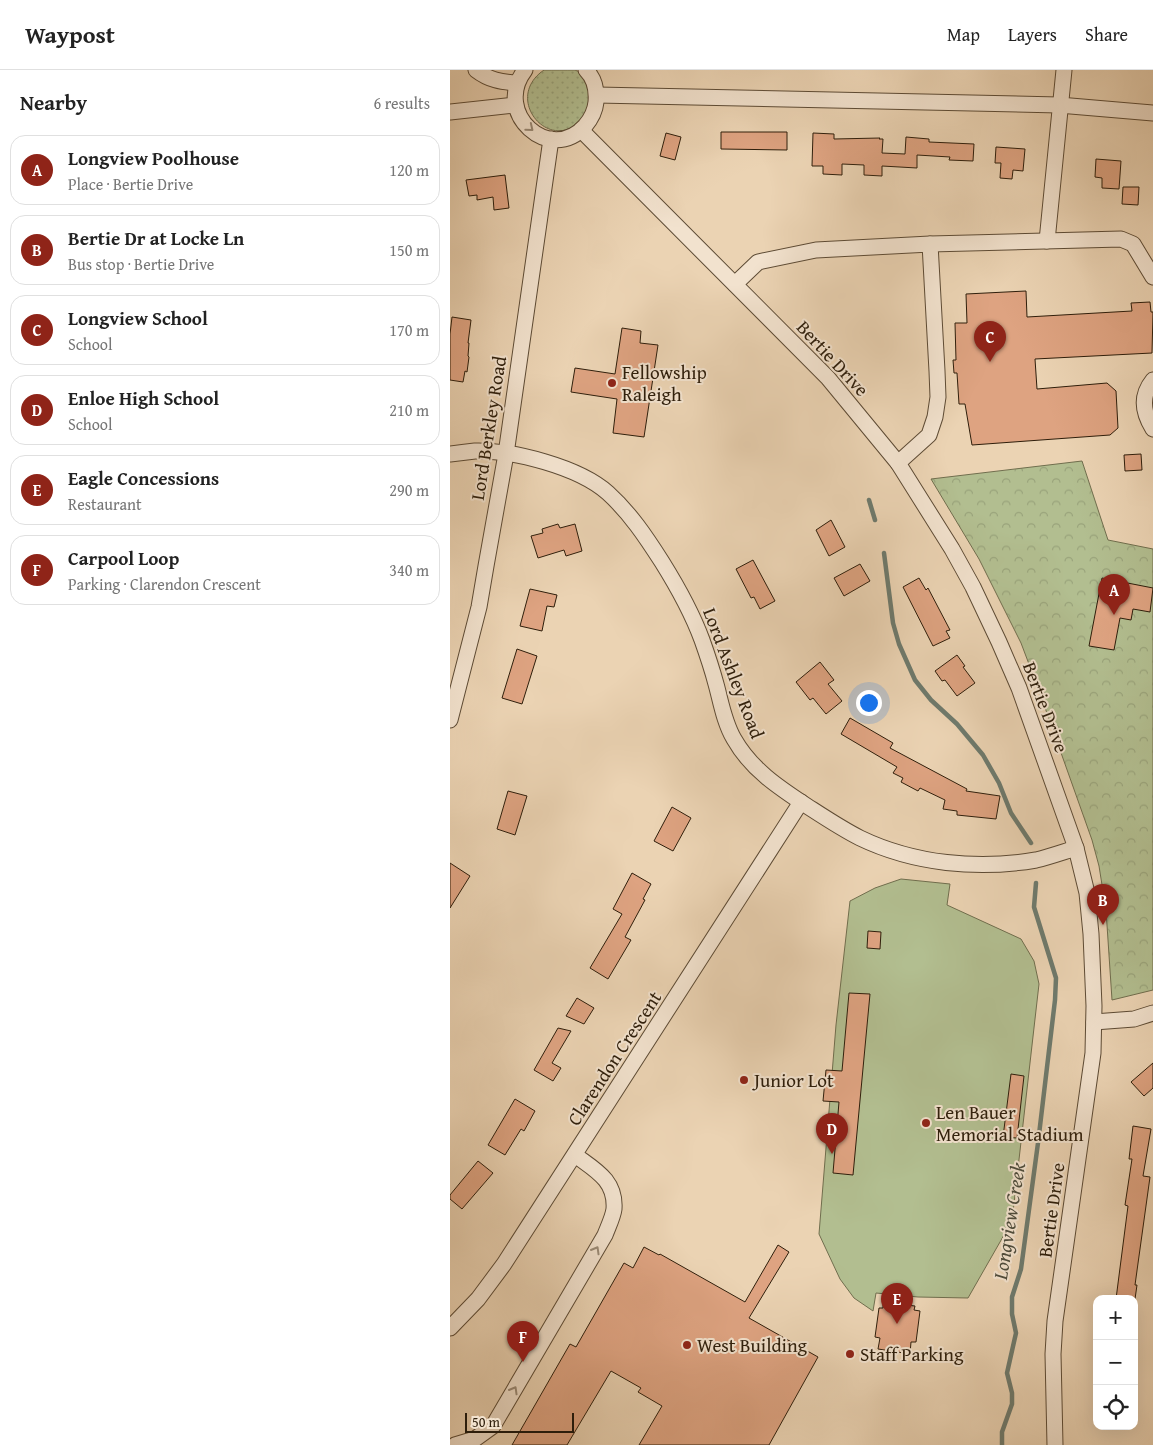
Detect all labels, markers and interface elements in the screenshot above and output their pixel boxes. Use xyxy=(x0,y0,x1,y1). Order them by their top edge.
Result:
text: Waypost xyxy=(25,17,115,52)
text: Map xyxy=(947,21,980,48)
text: Layers xyxy=(1008,21,1057,48)
text: Share xyxy=(1085,21,1128,48)
text: Nearby xyxy=(20,87,87,118)
text: 6 results xyxy=(373,91,430,115)
one-way arrow xyxy=(524,123,533,132)
text: Longview Poolhouse xyxy=(68,144,239,172)
text: A xyxy=(32,158,42,182)
text: 120 m xyxy=(389,158,429,182)
text: Place · Bertie Drive xyxy=(68,172,193,196)
text: Bertie Dr at Locke Ln xyxy=(68,224,244,252)
text: B xyxy=(32,238,42,262)
text: 150 m xyxy=(389,238,429,262)
text: Bus stop · Bertie Drive xyxy=(68,252,214,276)
text: Longview School xyxy=(68,304,208,332)
street label: Bertie Drive xyxy=(790,314,876,402)
text: C xyxy=(32,318,42,342)
text: 170 m xyxy=(389,318,429,342)
pin: C xyxy=(974,321,1006,362)
text: School xyxy=(68,332,112,356)
street label: Lord Berkley Road xyxy=(463,353,513,502)
place label: Fellowship Raleigh xyxy=(622,358,707,408)
marker: Fellowship Raleigh xyxy=(606,377,618,389)
text: Enloe High School xyxy=(68,384,219,412)
text: D xyxy=(32,398,42,422)
text: 210 m xyxy=(389,398,429,422)
text: School xyxy=(68,412,112,436)
text: Eagle Concessions xyxy=(68,464,219,492)
text: E xyxy=(33,478,41,502)
text: 290 m xyxy=(389,478,429,502)
text: Restaurant xyxy=(68,492,142,516)
text: Carpool Loop xyxy=(68,544,179,572)
text: F xyxy=(33,558,41,582)
text: 340 m xyxy=(389,558,429,582)
text: Parking · Clarendon Crescent xyxy=(68,572,261,596)
pin: A xyxy=(1098,574,1130,615)
street label: Lord Ashley Road xyxy=(696,603,772,743)
street label: Bertie Drive xyxy=(1016,657,1076,757)
your location xyxy=(856,690,882,716)
pin: B xyxy=(1087,884,1119,925)
street label: Clarendon Crescent xyxy=(560,985,668,1131)
place label: Junior Lot xyxy=(752,1066,834,1094)
marker: Junior Lot xyxy=(738,1074,750,1086)
place label: Len Bauer Memorial Stadium xyxy=(936,1098,1084,1148)
pin: D xyxy=(816,1113,848,1154)
marker: Len Bauer Memorial Stadium xyxy=(920,1117,932,1129)
water label: Longview Creek xyxy=(985,1159,1032,1283)
street label: Bertie Drive xyxy=(1031,1161,1072,1259)
one-way arrow xyxy=(589,1247,599,1256)
pin: E xyxy=(881,1283,913,1324)
map controls xyxy=(1093,1295,1138,1430)
button: + xyxy=(1093,1295,1138,1340)
pin: F xyxy=(507,1321,539,1362)
place label: West Building xyxy=(697,1331,808,1359)
marker: West Building xyxy=(681,1339,693,1351)
place label: Staff Parking xyxy=(860,1340,964,1368)
button: − xyxy=(1093,1340,1138,1385)
marker: Staff Parking xyxy=(844,1348,856,1360)
button: locate xyxy=(1093,1385,1138,1430)
one-way arrow xyxy=(507,1387,517,1396)
scale bar xyxy=(465,1410,574,1433)
text: 50 m xyxy=(472,1412,500,1432)

